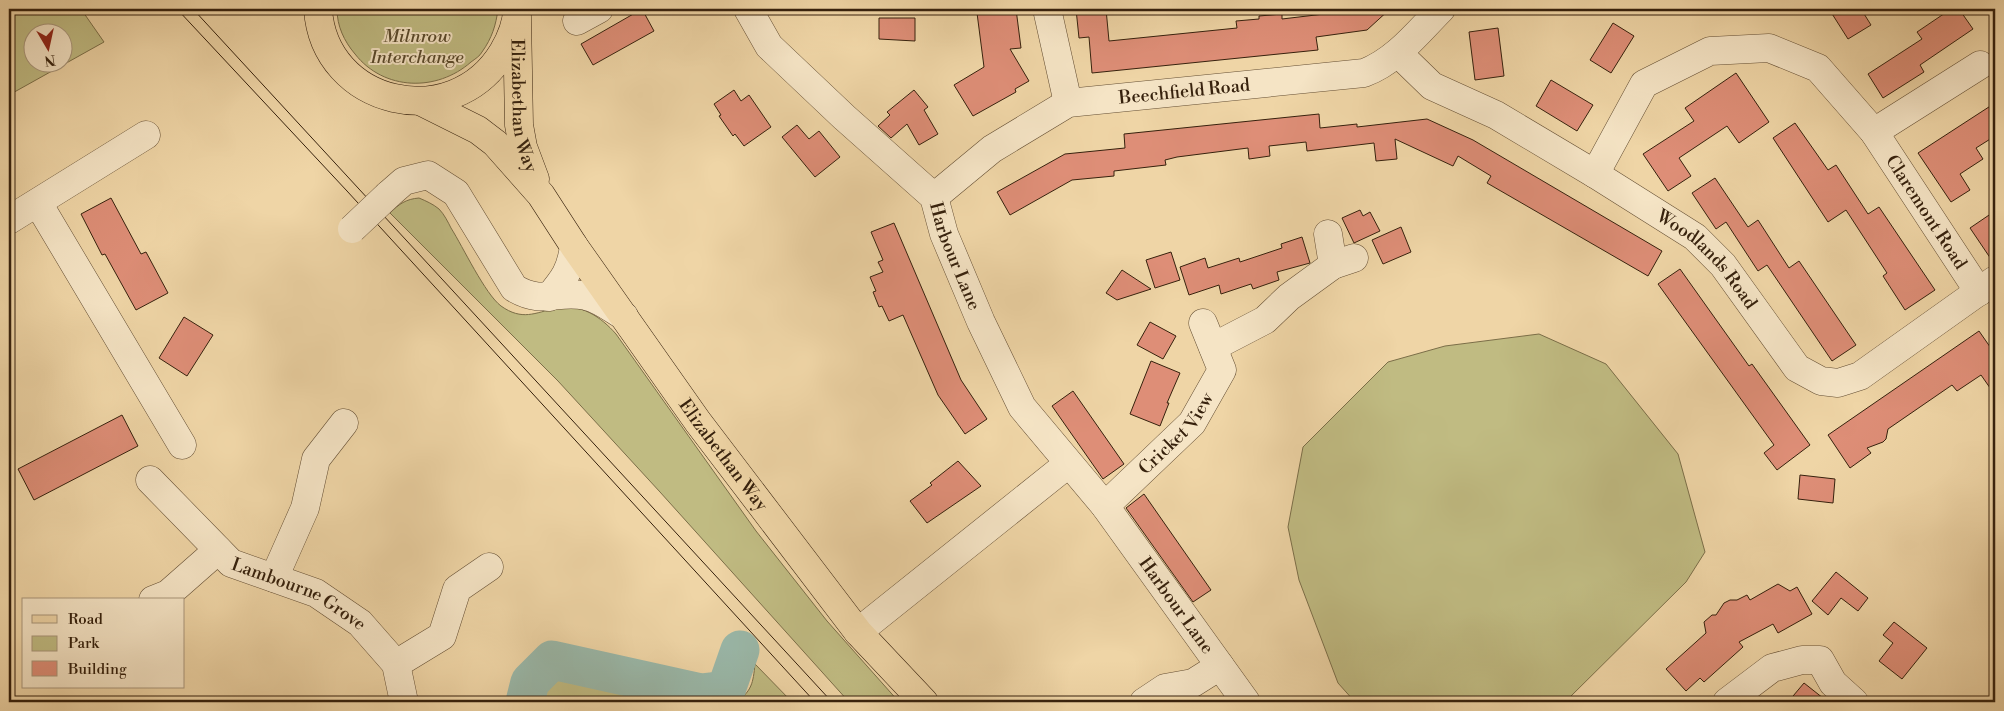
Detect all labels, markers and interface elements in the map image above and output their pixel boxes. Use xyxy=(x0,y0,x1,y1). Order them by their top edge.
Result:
north arrow xyxy=(22,22,72,72)
park label: Milnrow Interchange xyxy=(369,25,464,69)
street label: Elizabethan Way xyxy=(505,38,542,176)
text: N xyxy=(43,50,57,70)
street label: Beechfield Road xyxy=(1117,74,1252,110)
street label: Claremont Road xyxy=(1880,151,1972,274)
street label: Harbour Lane xyxy=(924,200,986,314)
street label: Woodlands Road xyxy=(1651,204,1762,314)
street label: Cricket View xyxy=(1134,388,1219,480)
street label: Elizabethan Way xyxy=(673,395,773,516)
street label: Lambourne Grove xyxy=(228,553,372,635)
street label: Harbour Lane xyxy=(1133,553,1219,659)
legend xyxy=(22,598,185,688)
text: Road xyxy=(68,610,103,629)
text: Park xyxy=(68,634,100,653)
text: Building xyxy=(67,660,127,679)

